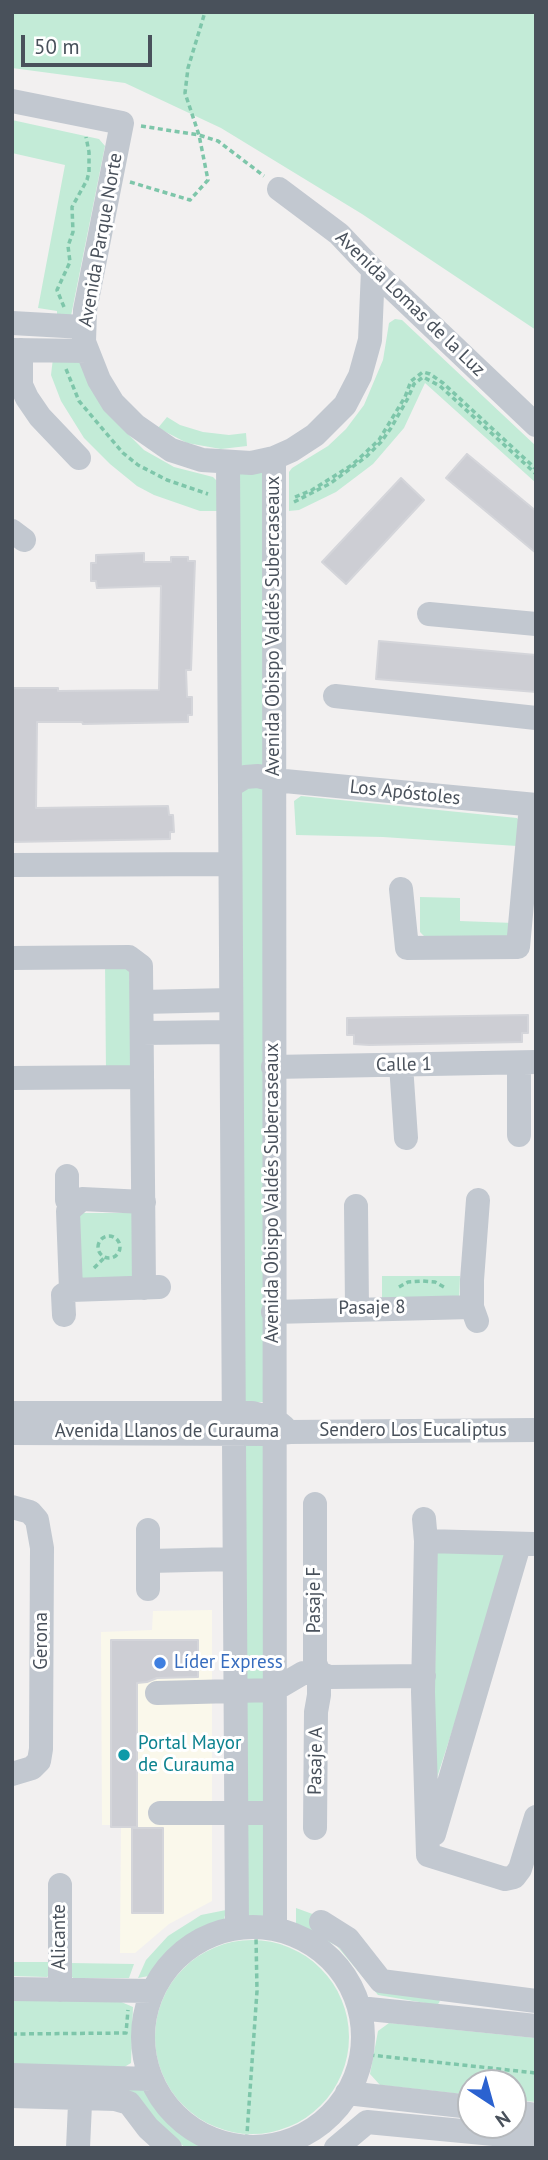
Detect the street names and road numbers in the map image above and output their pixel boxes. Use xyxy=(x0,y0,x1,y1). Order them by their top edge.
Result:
street label: Avenida Parque Norte xyxy=(74,151,128,329)
street label: Avenida Lomas de la Luz xyxy=(330,227,490,381)
street label: Avenida Obispo Valdés Subercaseaux xyxy=(263,476,285,776)
street label: Los Apóstoles xyxy=(349,776,461,810)
street label: Avenida Obispo Valdés Subercaseaux xyxy=(262,1043,284,1343)
street label: Calle 1 xyxy=(376,1053,432,1077)
street label: Pasaje 8 xyxy=(338,1296,406,1320)
street label: Sendero Los Eucaliptus xyxy=(319,1420,507,1442)
street label: Avenida Llanos de Curauma xyxy=(55,1421,279,1443)
street label: Pasaje F xyxy=(304,1567,326,1633)
street label: Gerona xyxy=(31,1612,53,1670)
street label: Pasaje A xyxy=(304,1727,328,1795)
street label: Alicante xyxy=(49,1904,71,1970)

